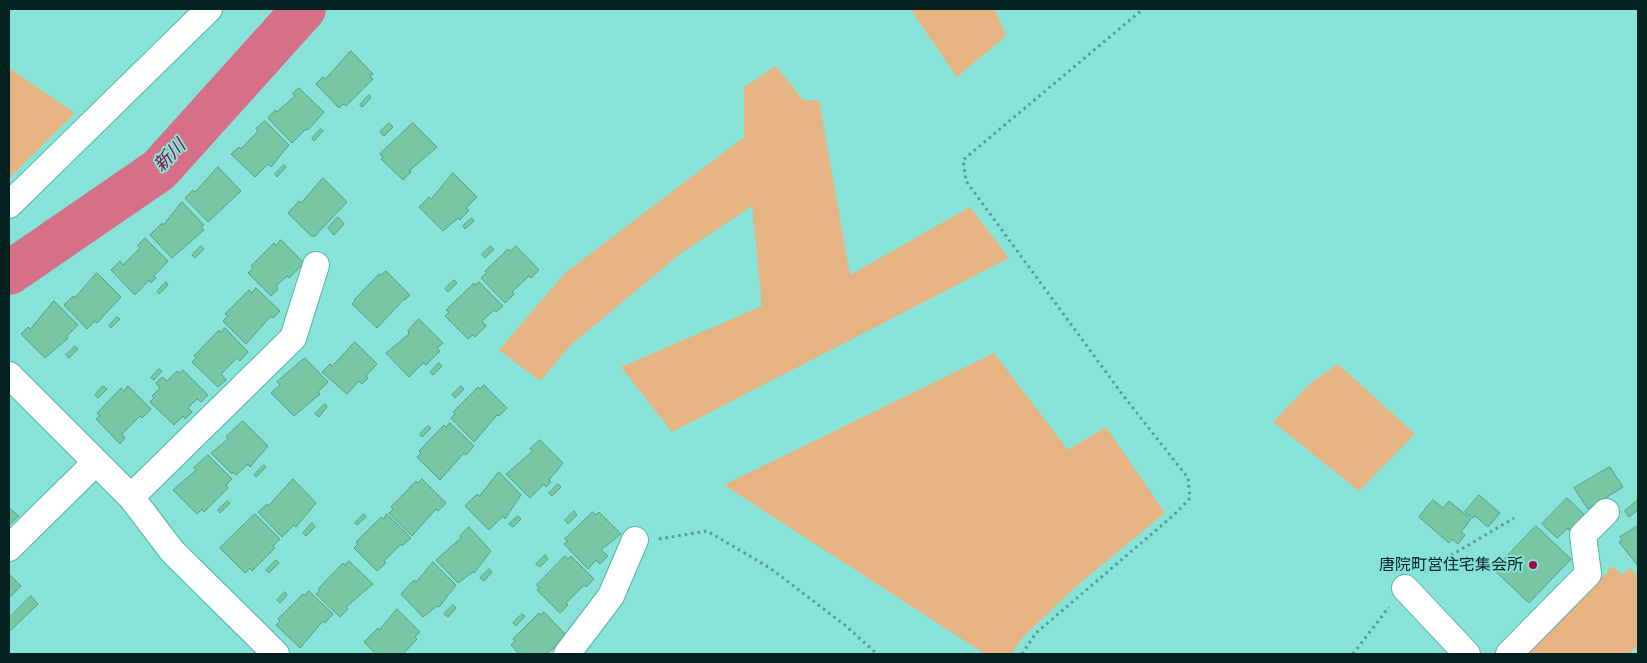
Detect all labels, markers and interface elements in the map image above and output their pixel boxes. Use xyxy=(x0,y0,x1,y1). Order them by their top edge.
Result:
water label: 新川 xyxy=(150,136,190,176)
place label: 唐院町営住宅集会所 xyxy=(1379,555,1523,575)
marker: 唐院町営住宅集会所 xyxy=(1527,559,1539,571)

